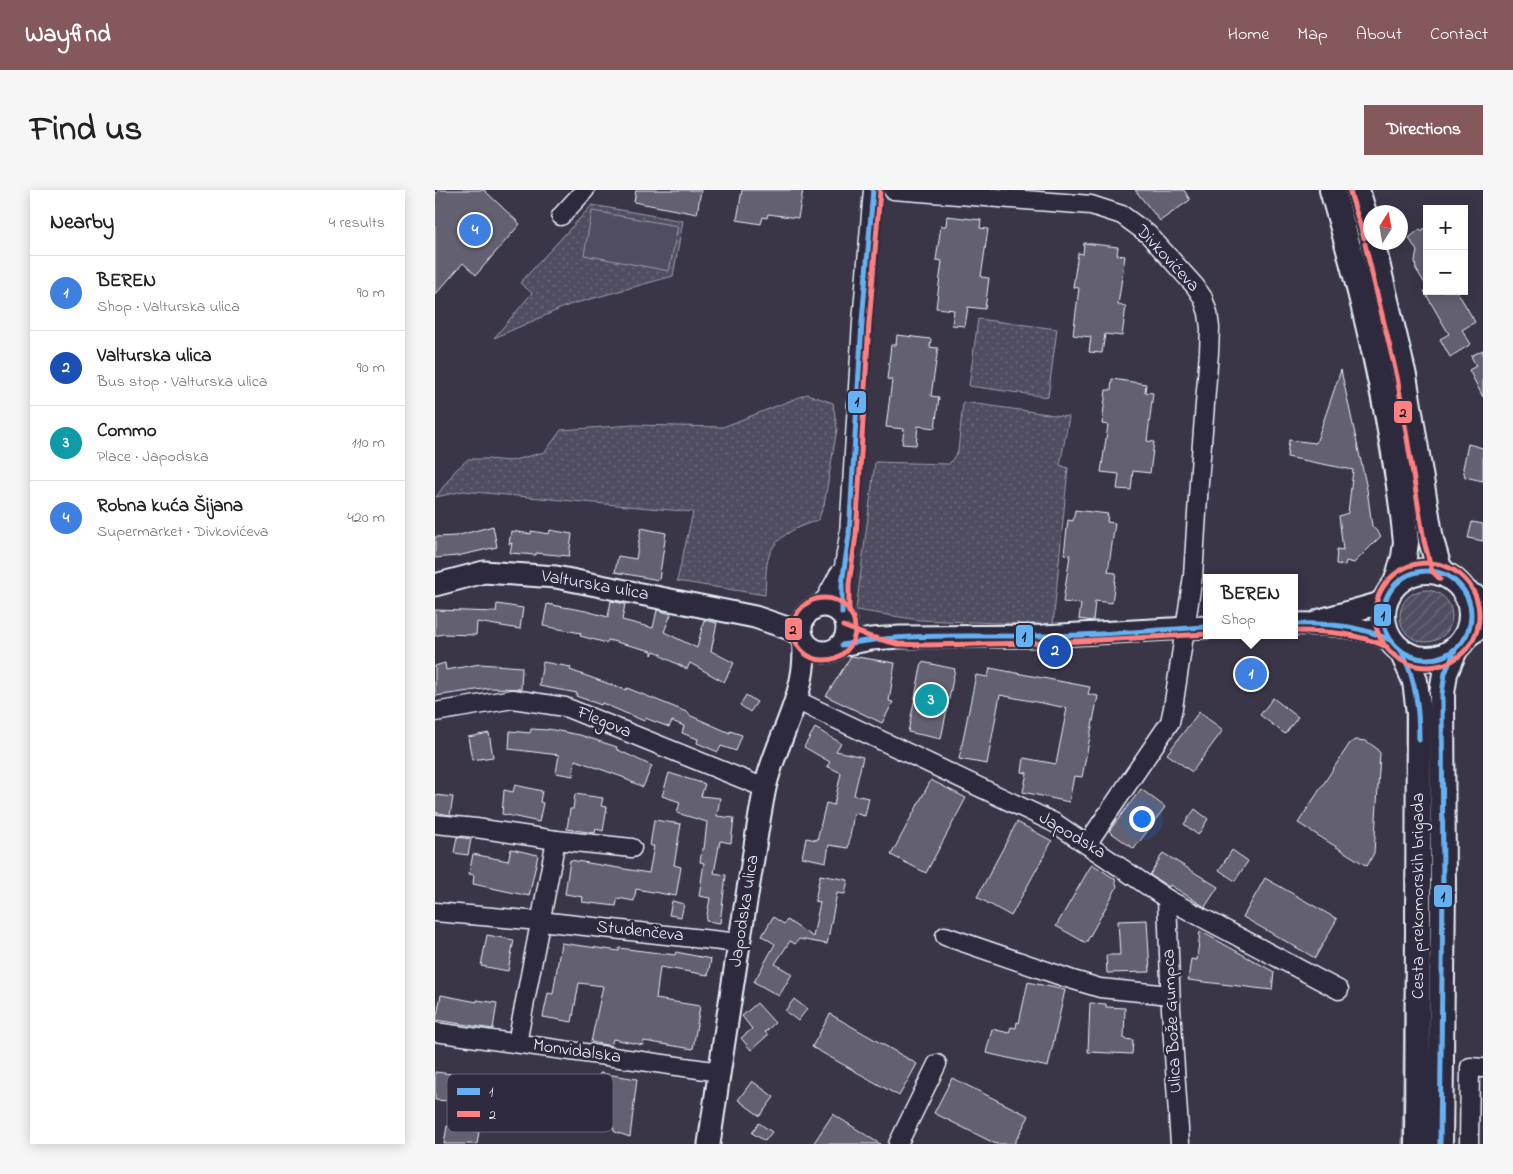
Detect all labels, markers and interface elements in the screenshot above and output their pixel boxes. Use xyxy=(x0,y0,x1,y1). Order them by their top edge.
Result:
text: Wayfind xyxy=(25,18,111,53)
text: Home xyxy=(1228,22,1269,48)
text: Map xyxy=(1297,22,1328,48)
text: About xyxy=(1356,22,1402,48)
text: Contact xyxy=(1430,22,1488,48)
text: Find us xyxy=(30,105,142,156)
button: Directions xyxy=(1364,105,1483,155)
north arrow xyxy=(1363,205,1408,250)
map controls xyxy=(1423,205,1468,295)
button: + xyxy=(1423,205,1468,250)
text: Nearby xyxy=(50,208,114,238)
text: 4 results xyxy=(329,211,385,235)
pin: 4 xyxy=(459,211,491,249)
street label: Divkovićeva xyxy=(1128,219,1205,298)
button: − xyxy=(1423,250,1468,295)
text: BEREN xyxy=(97,268,156,295)
text: 1 xyxy=(63,281,69,305)
text: 90 m xyxy=(357,281,385,305)
text: Shop · Valturska ulica xyxy=(97,295,240,319)
text: Valturska ulica xyxy=(97,343,212,370)
text: 2 xyxy=(62,356,70,380)
text: 90 m xyxy=(357,356,385,380)
text: Bus stop · Valturska ulica xyxy=(97,370,267,394)
line badge: 1 xyxy=(847,390,867,414)
text: 1 xyxy=(855,392,860,413)
line badge: 2 xyxy=(1393,400,1413,424)
text: 2 xyxy=(1399,403,1407,424)
text: Commo xyxy=(97,418,157,445)
text: 3 xyxy=(63,431,69,455)
text: 110 m xyxy=(351,431,385,455)
text: Place · Japodska xyxy=(97,445,209,469)
text: Robna kuća Šijana xyxy=(97,493,243,520)
text: 4 xyxy=(63,506,69,530)
text: 420 m xyxy=(347,506,385,530)
text: Supermarket · Divkovićeva xyxy=(97,520,268,544)
street label: Valturska ulica xyxy=(538,564,651,608)
popup xyxy=(1203,574,1298,639)
text: BEREN xyxy=(1221,581,1280,608)
line badge: 1 xyxy=(1373,603,1392,627)
text: 1 xyxy=(1381,606,1386,627)
text: Shop xyxy=(1221,608,1256,632)
line badge: 2 xyxy=(784,617,803,641)
text: 2 xyxy=(789,620,797,641)
line badge: 1 xyxy=(1015,624,1034,648)
text: 1 xyxy=(1022,627,1027,648)
pin: 2 xyxy=(1039,632,1071,670)
pin: 1 xyxy=(1235,655,1267,693)
pin: 3 xyxy=(915,681,947,719)
street label: Flegova xyxy=(571,700,635,747)
street label: Cesta prekomorskih brigada xyxy=(1406,793,1433,999)
street label: Japodska xyxy=(1033,806,1111,866)
your location xyxy=(1129,806,1155,832)
street label: Japodska ulica xyxy=(723,853,767,969)
line badge: 1 xyxy=(1433,884,1453,908)
text: 1 xyxy=(1441,887,1446,908)
street label: Studenčeva xyxy=(595,914,685,950)
street label: Ulica Bože Gumpca xyxy=(1156,948,1190,1094)
street label: Monvidalska xyxy=(531,1033,623,1071)
legend xyxy=(447,1074,613,1132)
text: 1 xyxy=(489,1082,494,1103)
text: 2 xyxy=(489,1105,496,1126)

